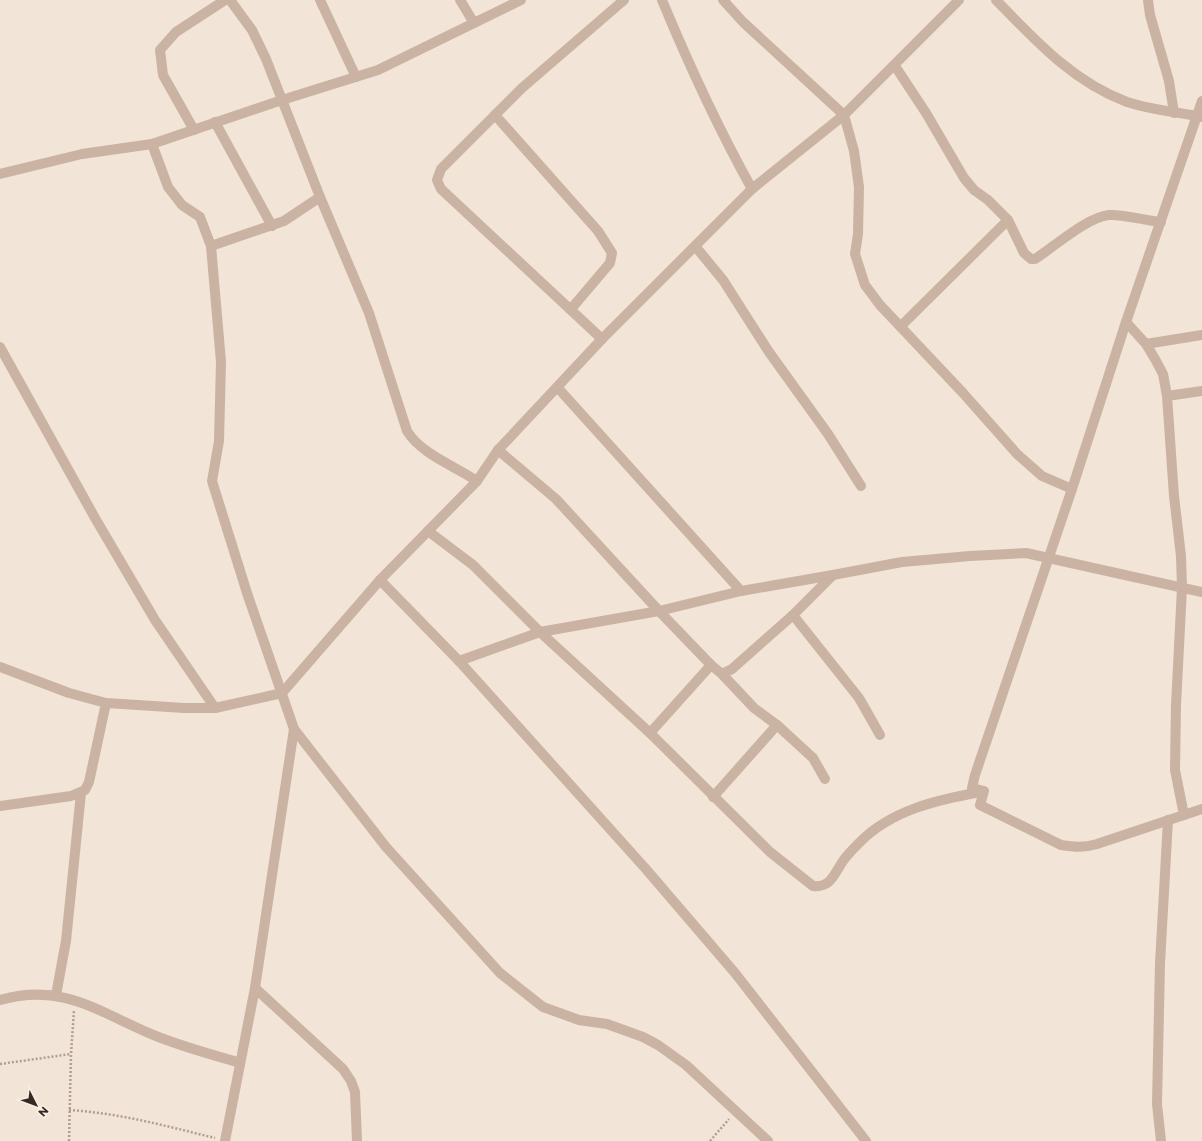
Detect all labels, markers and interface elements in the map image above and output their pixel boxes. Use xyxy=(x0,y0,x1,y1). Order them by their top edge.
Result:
north arrow xyxy=(16,1085,56,1125)
text: N xyxy=(35,1104,52,1120)

